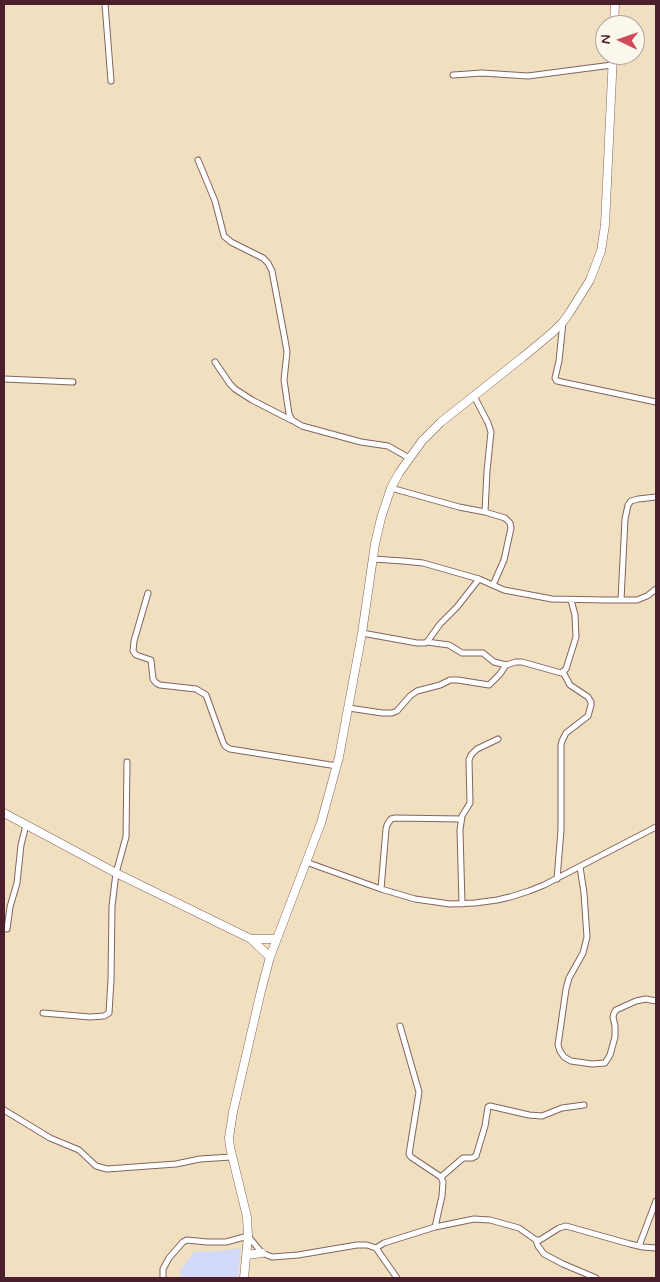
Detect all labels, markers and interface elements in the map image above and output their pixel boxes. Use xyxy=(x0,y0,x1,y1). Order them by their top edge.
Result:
north arrow xyxy=(595,15,645,65)
text: N xyxy=(597,34,615,44)

